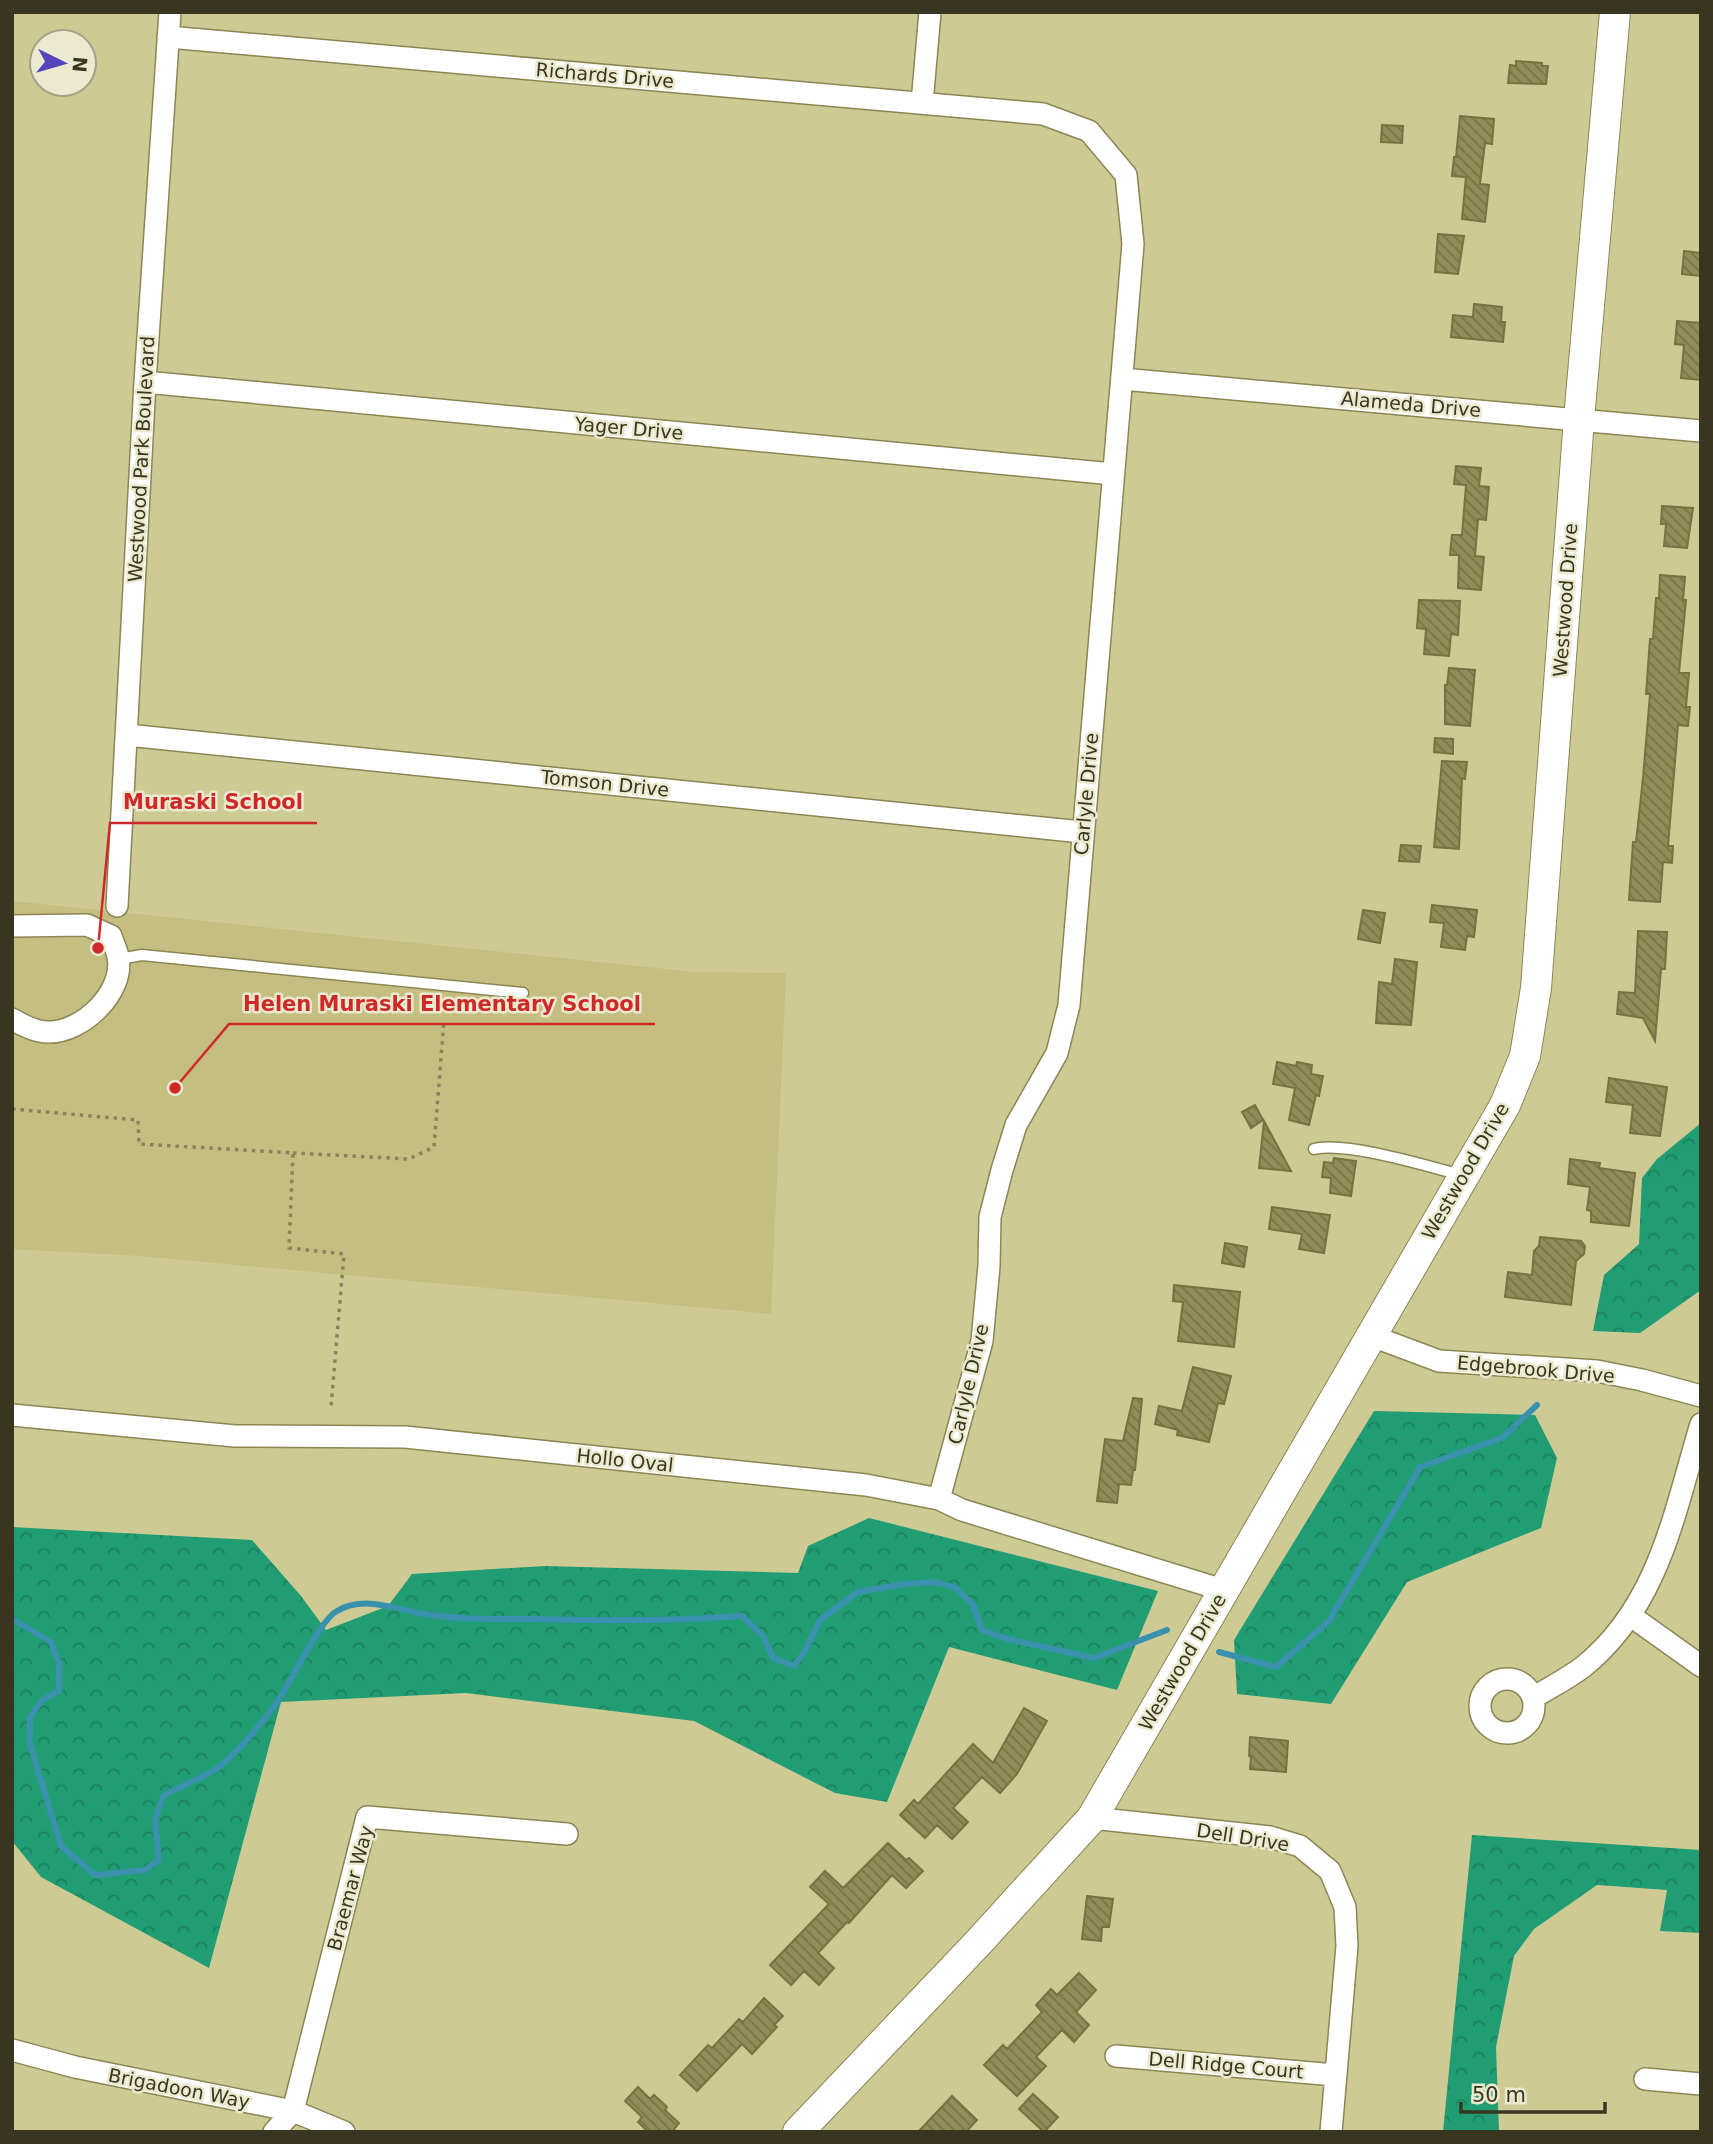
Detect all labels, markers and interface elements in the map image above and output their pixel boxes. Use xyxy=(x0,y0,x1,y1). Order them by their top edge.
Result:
north arrow xyxy=(28,28,98,98)
text: N xyxy=(68,56,92,73)
street label: Richards Drive xyxy=(535,58,675,92)
street label: Westwood Park Boulevard xyxy=(124,335,158,583)
street label: Alameda Drive xyxy=(1340,387,1482,421)
street label: Yager Drive xyxy=(573,412,684,444)
street label: Westwood Drive xyxy=(1549,522,1581,678)
street label: Carlyle Drive xyxy=(1070,732,1102,856)
street label: Tomson Drive xyxy=(539,765,670,801)
callout: Muraski School xyxy=(110,781,317,823)
text: Muraski School xyxy=(123,790,303,814)
callout: Helen Muraski Elementary School xyxy=(229,982,655,1024)
text: Helen Muraski Elementary School xyxy=(243,992,641,1016)
street label: Westwood Drive xyxy=(1417,1099,1513,1243)
street label: Carlyle Drive xyxy=(943,1322,993,1446)
street label: Edgebrook Drive xyxy=(1456,1351,1616,1387)
street label: Hollo Oval xyxy=(575,1444,675,1476)
street label: Westwood Drive xyxy=(1134,1590,1230,1734)
street label: Dell Drive xyxy=(1195,1819,1291,1855)
street label: Braemar Way xyxy=(323,1823,377,1953)
street label: Dell Ridge Court xyxy=(1148,2047,1304,2083)
street label: Brigadoon Way xyxy=(106,2063,252,2113)
scale bar xyxy=(1461,2070,1604,2114)
text: 50 m xyxy=(1472,2083,1526,2107)

